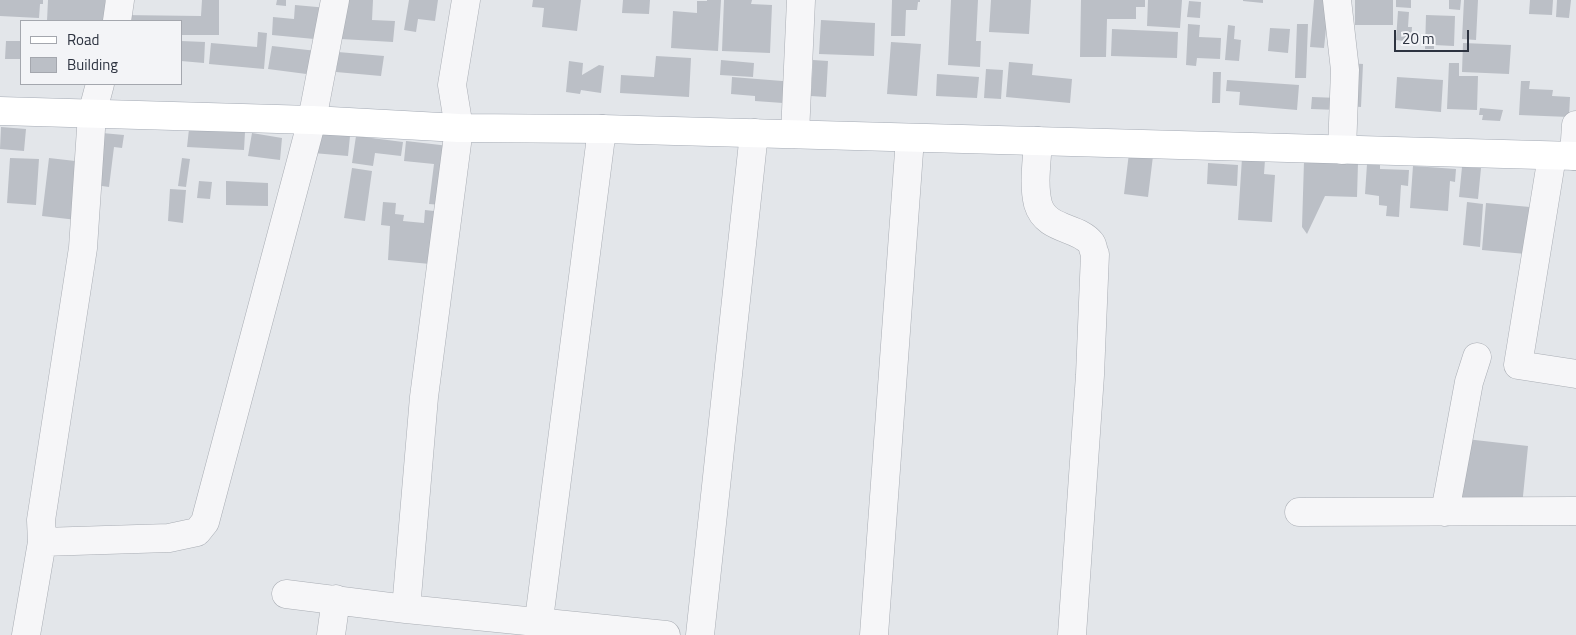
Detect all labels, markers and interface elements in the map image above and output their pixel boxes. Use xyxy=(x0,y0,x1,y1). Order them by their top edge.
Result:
legend xyxy=(20,20,182,85)
scale bar xyxy=(1396,20,1471,52)
text: 20 m xyxy=(1402,27,1435,50)
text: Road xyxy=(67,28,99,51)
text: Building xyxy=(67,53,118,76)

